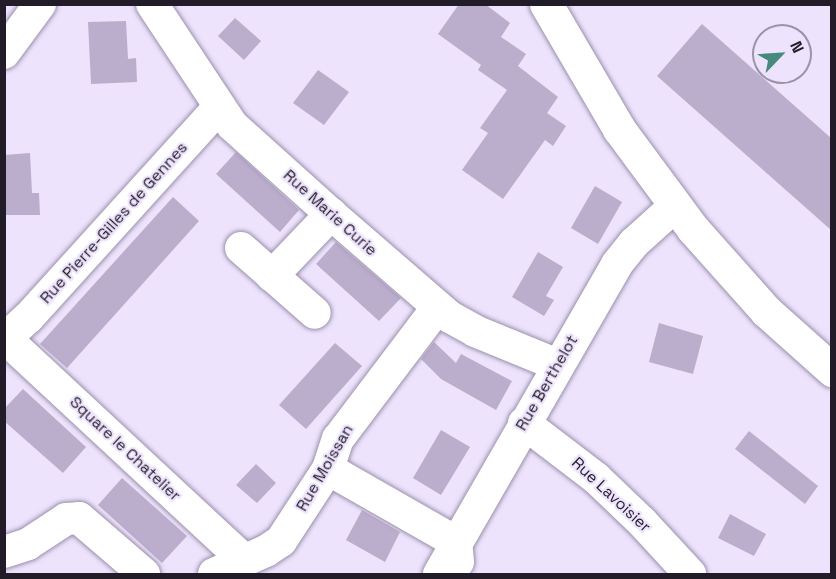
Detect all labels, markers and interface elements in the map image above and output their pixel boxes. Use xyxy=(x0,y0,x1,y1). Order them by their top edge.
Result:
north arrow xyxy=(752,24,812,84)
text: N xyxy=(785,38,809,56)
street label: Rue Pierre-Gilles de Gennes xyxy=(36,138,192,308)
street label: Rue Marie Curie xyxy=(279,166,381,260)
street label: Rue Berthelot xyxy=(512,332,582,434)
street label: Square le Chatelier xyxy=(66,393,184,505)
street label: Rue Moissan xyxy=(292,421,358,515)
street label: Rue Lavoisier xyxy=(568,454,654,536)

